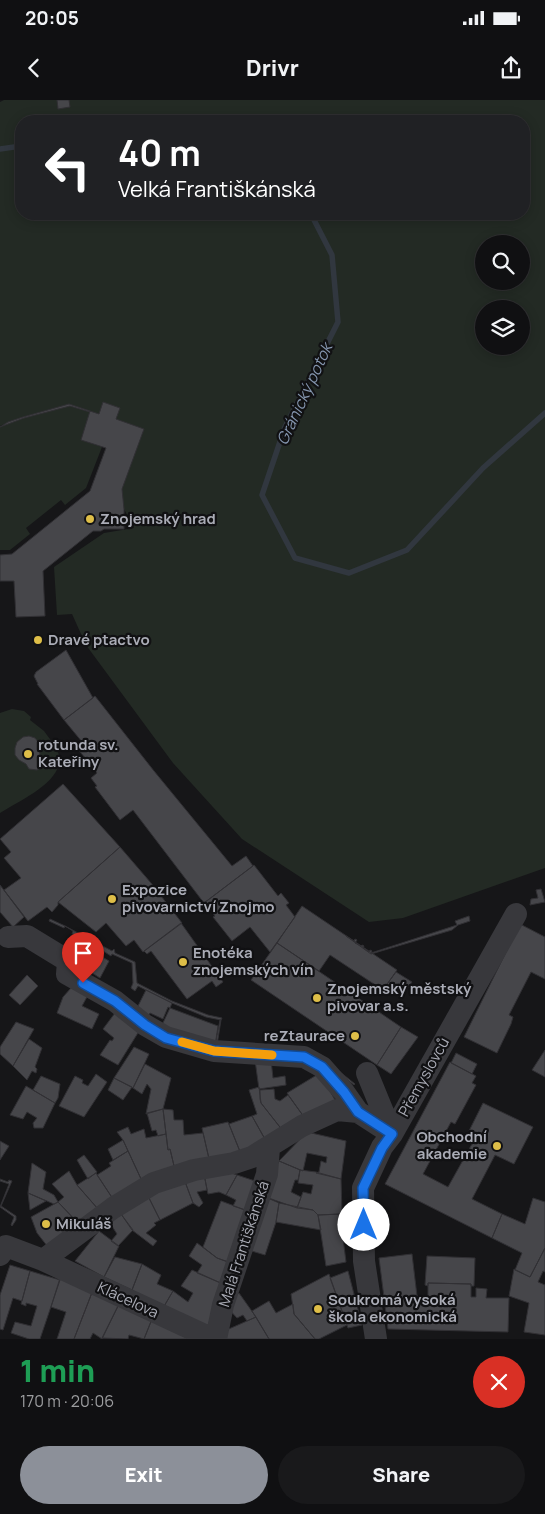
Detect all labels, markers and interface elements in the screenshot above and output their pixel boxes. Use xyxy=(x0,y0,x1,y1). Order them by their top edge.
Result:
text: 20:05 xyxy=(25,5,79,31)
text: Drivr xyxy=(246,53,299,83)
icon: back xyxy=(20,54,48,82)
icon: share xyxy=(497,54,525,82)
text: 40 m xyxy=(118,129,201,177)
icon: left xyxy=(35,135,100,200)
text: Velká Františkánská xyxy=(118,174,316,204)
map controls xyxy=(475,235,530,355)
button: search xyxy=(475,235,530,290)
button: layers xyxy=(475,300,530,355)
water label: Gránický potok xyxy=(271,338,338,448)
place label: Znojemský hrad xyxy=(100,508,216,529)
marker: Znojemský hrad xyxy=(84,513,96,525)
place label: Dravé ptactvo xyxy=(48,629,150,650)
marker: Dravé ptactvo xyxy=(32,634,44,646)
place label: rotunda sv. Kateřiny xyxy=(38,734,119,772)
marker: rotunda sv. Kateřiny xyxy=(22,748,34,760)
place label: Expozice pivovarnictví Znojmo xyxy=(122,879,275,917)
marker: Expozice pivovarnictví Znojmo xyxy=(106,893,118,905)
pin xyxy=(62,932,104,983)
icon: arrive xyxy=(69,939,97,967)
place label: Enotéka znojemských vín xyxy=(193,942,313,980)
marker: Enotéka znojemských vín xyxy=(177,956,189,968)
place label: Znojemský městský pivovar a.s. xyxy=(327,978,472,1016)
marker: Znojemský městský pivovar a.s. xyxy=(311,992,323,1004)
place label: reZtaurace xyxy=(264,1025,345,1046)
marker: reZtaurace xyxy=(349,1030,361,1042)
street label: Přemyslovců xyxy=(393,1033,454,1120)
place label: Obchodní akademie xyxy=(416,1126,487,1164)
marker: Obchodní akademie xyxy=(491,1140,503,1152)
street label: Malá Františkánská xyxy=(213,1178,274,1310)
position arrow xyxy=(337,1198,389,1250)
place label: Mikuláš xyxy=(56,1213,111,1234)
marker: Mikuláš xyxy=(40,1218,52,1230)
street label: Klácelova xyxy=(94,1276,162,1323)
place label: Soukromá vysoká škola ekonomická xyxy=(328,1289,457,1327)
marker: Soukromá vysoká škola ekonomická xyxy=(312,1303,324,1315)
text: 1 min xyxy=(20,1350,95,1391)
button: close xyxy=(473,1356,525,1408)
text: 170 m · 20:06 xyxy=(20,1390,114,1412)
button: Exit xyxy=(20,1446,268,1504)
button: Share xyxy=(278,1446,525,1504)

